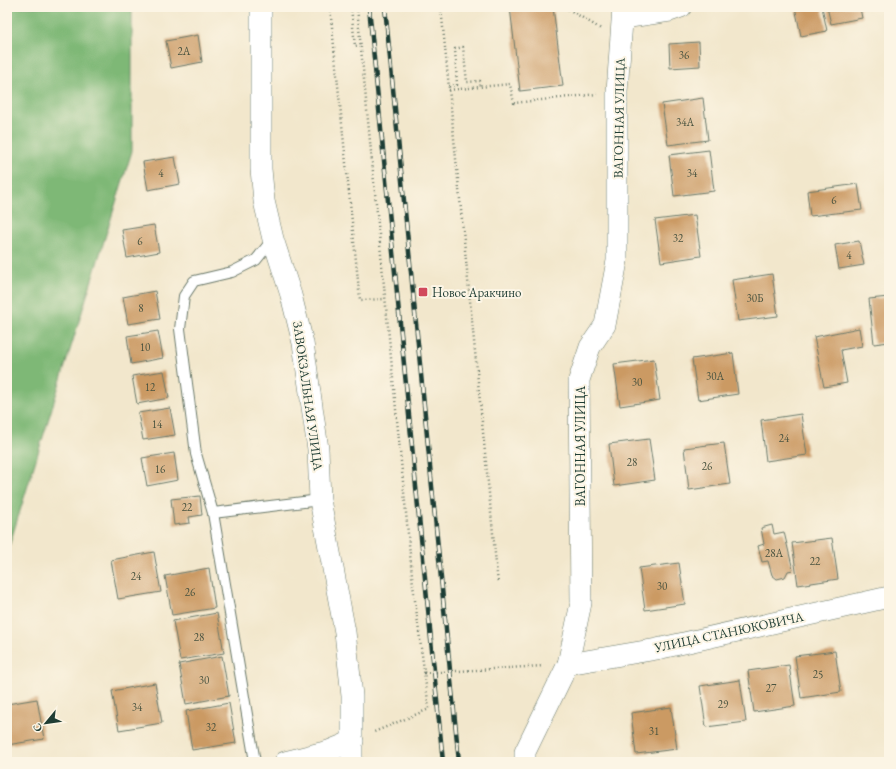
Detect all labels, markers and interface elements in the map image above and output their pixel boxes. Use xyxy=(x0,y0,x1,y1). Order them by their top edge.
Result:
house number: 2А xyxy=(178,44,191,58)
house number: 36 xyxy=(679,48,690,62)
street label: ВАГОННАЯ УЛИЦА xyxy=(609,57,629,178)
house number: 34А xyxy=(676,115,694,129)
house number: 4 xyxy=(158,166,164,180)
house number: 34 xyxy=(687,166,698,180)
house number: 6 xyxy=(831,193,837,207)
house number: 32 xyxy=(673,231,684,245)
house number: 6 xyxy=(137,234,143,248)
house number: 4 xyxy=(846,248,852,262)
place label: Новое Аракчино xyxy=(432,284,521,301)
marker: Новое Аракчино xyxy=(417,286,429,298)
house number: 30Б xyxy=(746,291,764,305)
house number: 8 xyxy=(138,301,144,315)
street label: ЗАВОКЗАЛЬНАЯ УЛИЦА xyxy=(289,320,327,473)
house number: 10 xyxy=(140,340,150,354)
house number: 30А xyxy=(706,369,724,383)
house number: 30 xyxy=(632,375,642,389)
house number: 12 xyxy=(145,380,156,394)
street label: ВАГОННАЯ УЛИЦА xyxy=(572,385,589,506)
house number: 14 xyxy=(152,417,163,431)
house number: 24 xyxy=(779,431,790,445)
house number: 28 xyxy=(627,455,637,469)
house number: 26 xyxy=(702,459,713,473)
house number: 16 xyxy=(155,462,166,476)
house number: 22 xyxy=(182,500,193,514)
house number: 28А xyxy=(765,546,783,560)
house number: 22 xyxy=(810,554,821,568)
house number: 24 xyxy=(131,569,142,583)
house number: 30 xyxy=(657,579,667,593)
house number: 26 xyxy=(185,585,196,599)
street label: УЛИЦА СТАНЮКОВИЧА xyxy=(652,608,806,656)
house number: 28 xyxy=(194,630,204,644)
house number: 25 xyxy=(813,667,823,681)
house number: 30 xyxy=(199,673,209,687)
house number: 27 xyxy=(766,681,777,695)
house number: 29 xyxy=(718,697,729,711)
house number: 34 xyxy=(132,700,143,714)
north arrow xyxy=(26,703,66,743)
house number: 32 xyxy=(206,720,217,734)
text: С xyxy=(29,721,45,735)
house number: 31 xyxy=(649,724,659,738)

